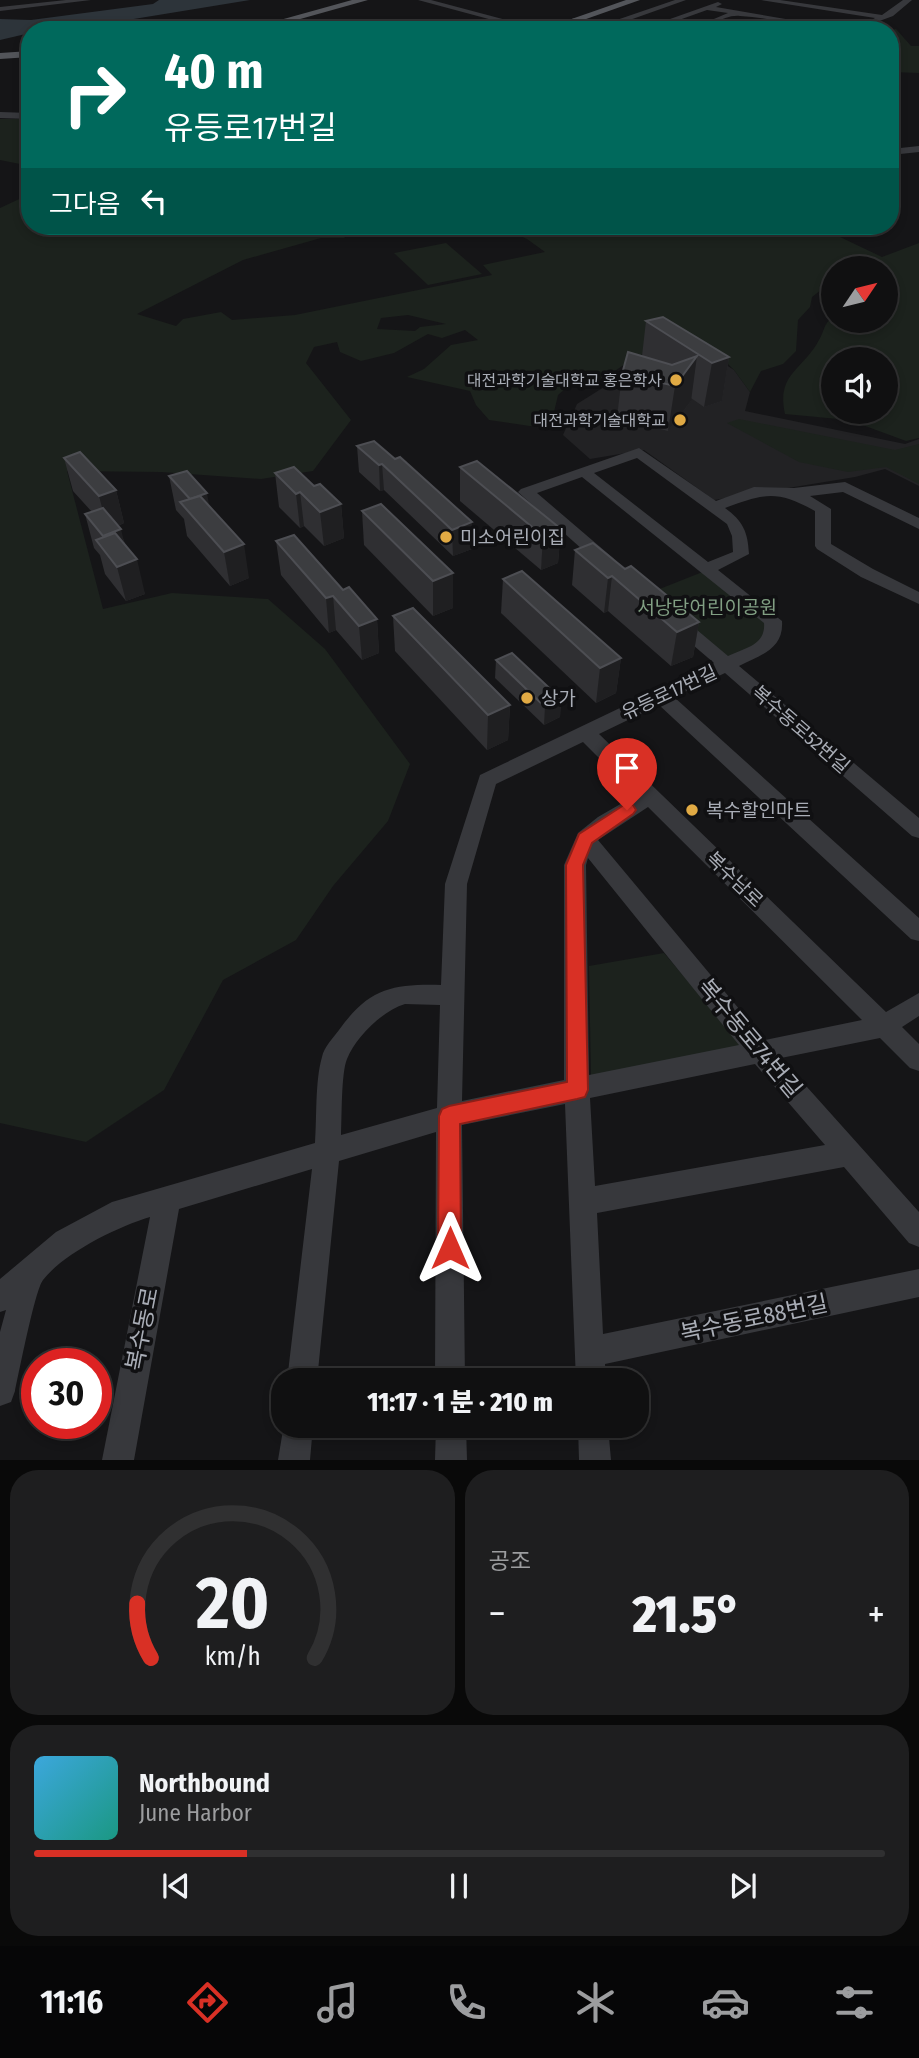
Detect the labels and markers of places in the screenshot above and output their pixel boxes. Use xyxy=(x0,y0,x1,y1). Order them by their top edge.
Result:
place label: 대전과학기술대학교 홍은학사 xyxy=(467,371,662,390)
marker: 대전과학기술대학교 홍은학사 xyxy=(668,372,684,388)
place label: 대전과학기술대학교 xyxy=(534,411,666,430)
marker: 대전과학기술대학교 xyxy=(672,412,688,428)
place label: 미소어린이집 xyxy=(460,526,565,549)
marker: 미소어린이집 xyxy=(438,529,454,545)
place label: 상가 xyxy=(541,687,576,710)
marker: 상가 xyxy=(519,690,535,706)
pin xyxy=(597,738,657,810)
place label: 복수할인마트 xyxy=(706,799,811,822)
marker: 복수할인마트 xyxy=(684,802,700,818)

